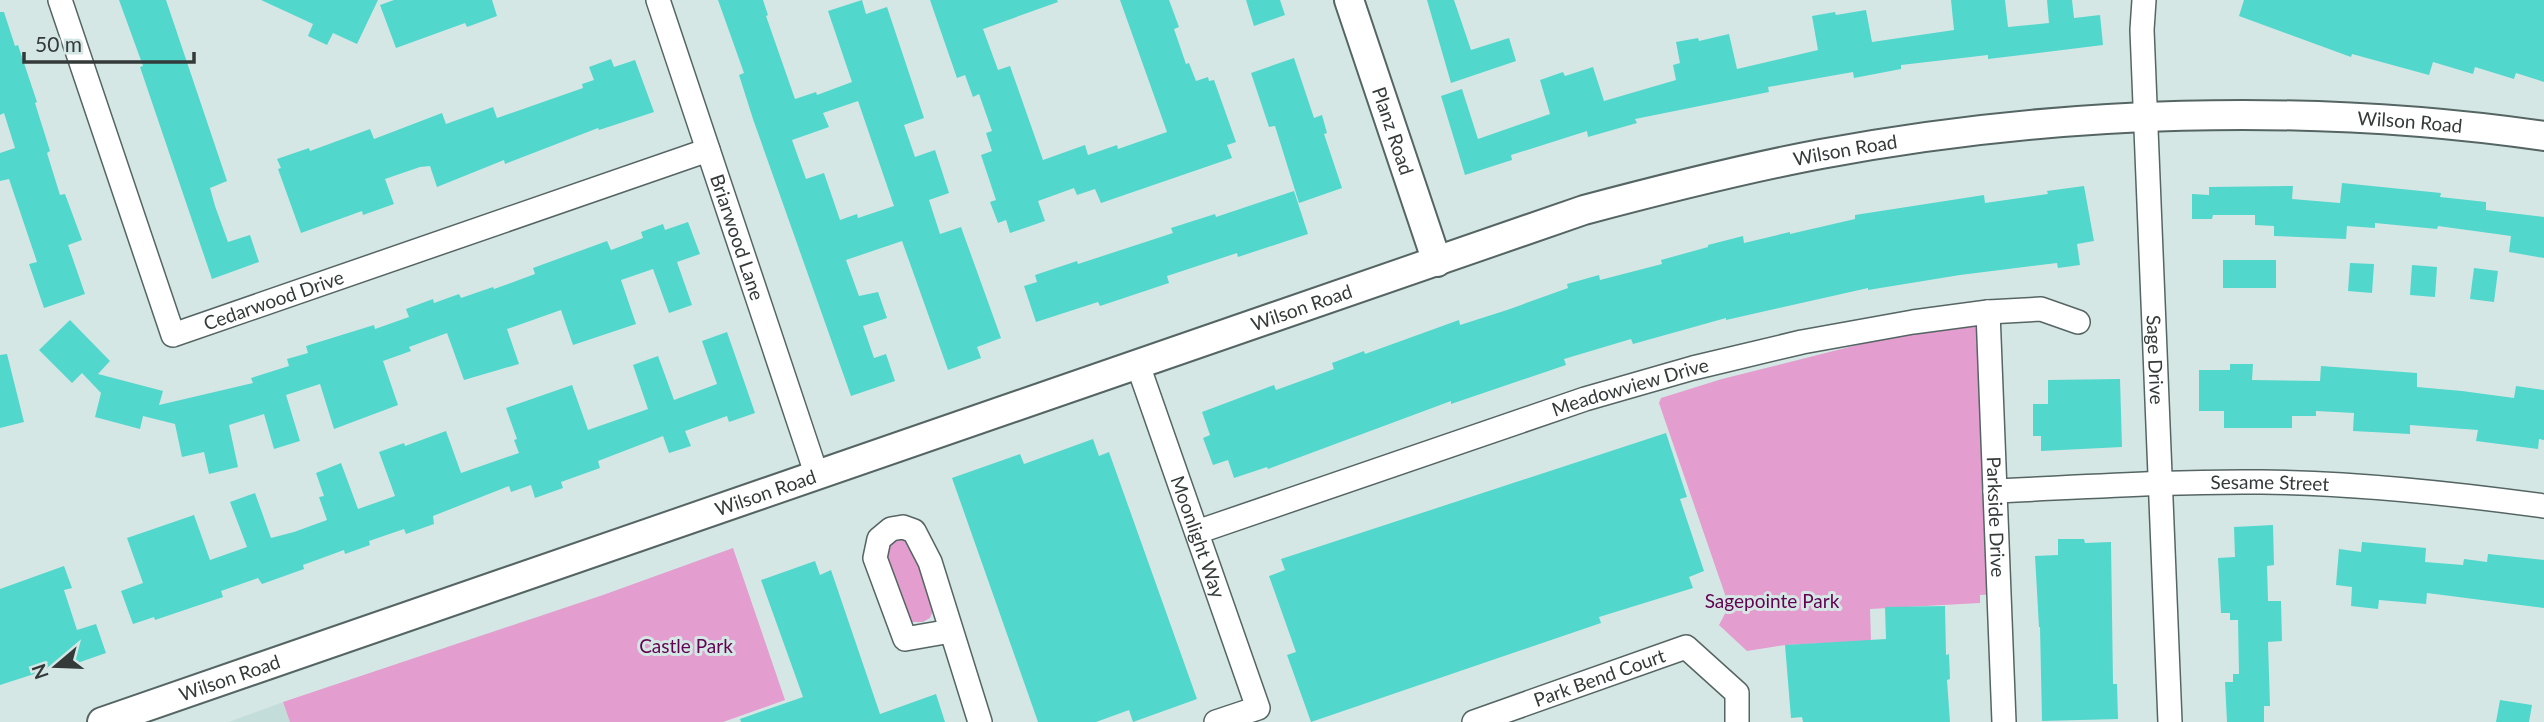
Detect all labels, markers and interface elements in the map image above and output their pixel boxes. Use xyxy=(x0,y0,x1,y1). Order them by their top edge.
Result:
scale bar xyxy=(24,21,194,65)
text: 50 m xyxy=(35,31,82,56)
street label: Planz Road xyxy=(1368,84,1419,178)
street label: Wilson Road xyxy=(2357,106,2464,137)
street label: Wilson Road xyxy=(1791,129,1899,170)
street label: Briarwood Lane xyxy=(706,171,769,303)
street label: Cedarwood Drive xyxy=(200,265,347,335)
street label: Wilson Road xyxy=(1248,279,1355,335)
street label: Sage Drive xyxy=(2143,314,2169,405)
street label: Meadowview Drive xyxy=(1549,353,1711,421)
street label: Parkside Drive xyxy=(1983,456,2010,578)
street label: Wilson Road xyxy=(712,464,819,520)
street label: Sesame Street xyxy=(2210,470,2330,495)
street label: Moonlight Way xyxy=(1167,472,1231,601)
park label: Sagepointe Park xyxy=(1705,589,1840,612)
north arrow xyxy=(21,631,91,701)
park label: Castle Park xyxy=(639,634,733,657)
street label: Park Bend Court xyxy=(1530,643,1668,711)
street label: Wilson Road xyxy=(176,649,283,706)
text: N xyxy=(26,661,53,682)

